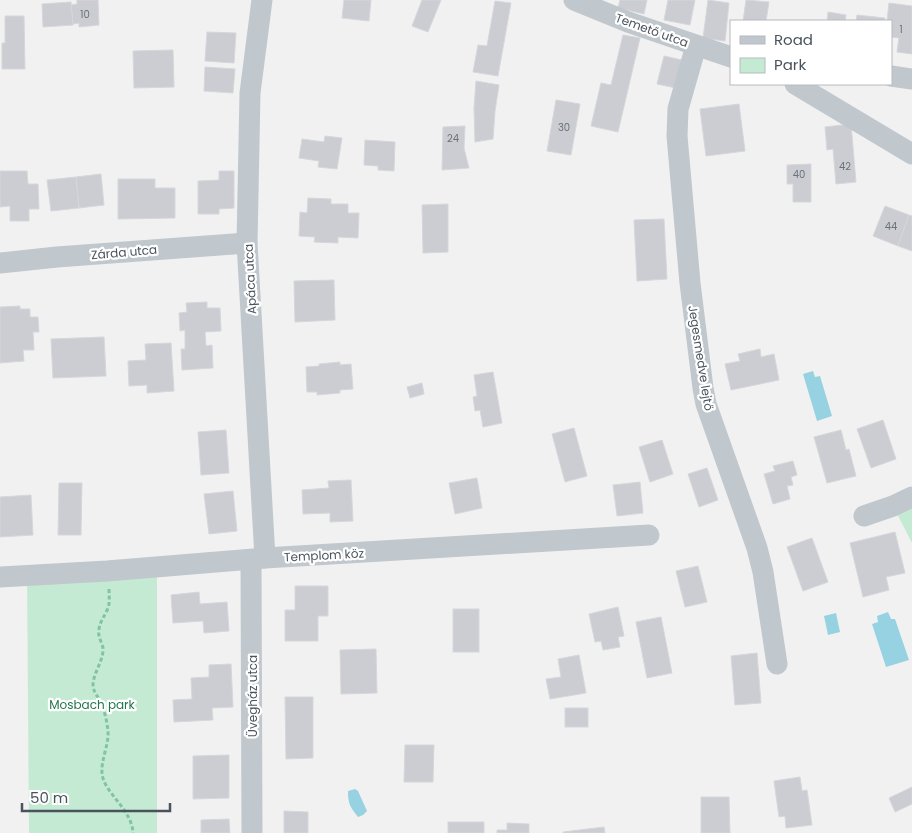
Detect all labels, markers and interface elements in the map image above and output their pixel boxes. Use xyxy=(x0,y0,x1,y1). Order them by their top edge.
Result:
house number: 10 xyxy=(80,7,90,22)
street label: Temető utca xyxy=(613,9,691,51)
legend xyxy=(730,20,892,85)
house number: 1 xyxy=(899,22,903,37)
text: Road xyxy=(774,29,813,50)
text: Park xyxy=(774,54,806,75)
house number: 30 xyxy=(558,120,570,135)
house number: 24 xyxy=(447,131,459,146)
house number: 42 xyxy=(839,159,851,174)
house number: 40 xyxy=(793,167,805,182)
house number: 44 xyxy=(885,219,897,234)
street label: Zárda utca xyxy=(90,241,158,263)
street label: Apáca utca xyxy=(240,243,260,315)
street label: Jegesmedve lejtő xyxy=(684,304,718,412)
street label: Templom köz xyxy=(284,544,364,566)
street label: Üvegház utca xyxy=(244,655,261,737)
park label: Mosbach park xyxy=(49,696,136,713)
scale bar xyxy=(22,780,170,812)
text: 50 m xyxy=(30,787,68,808)

